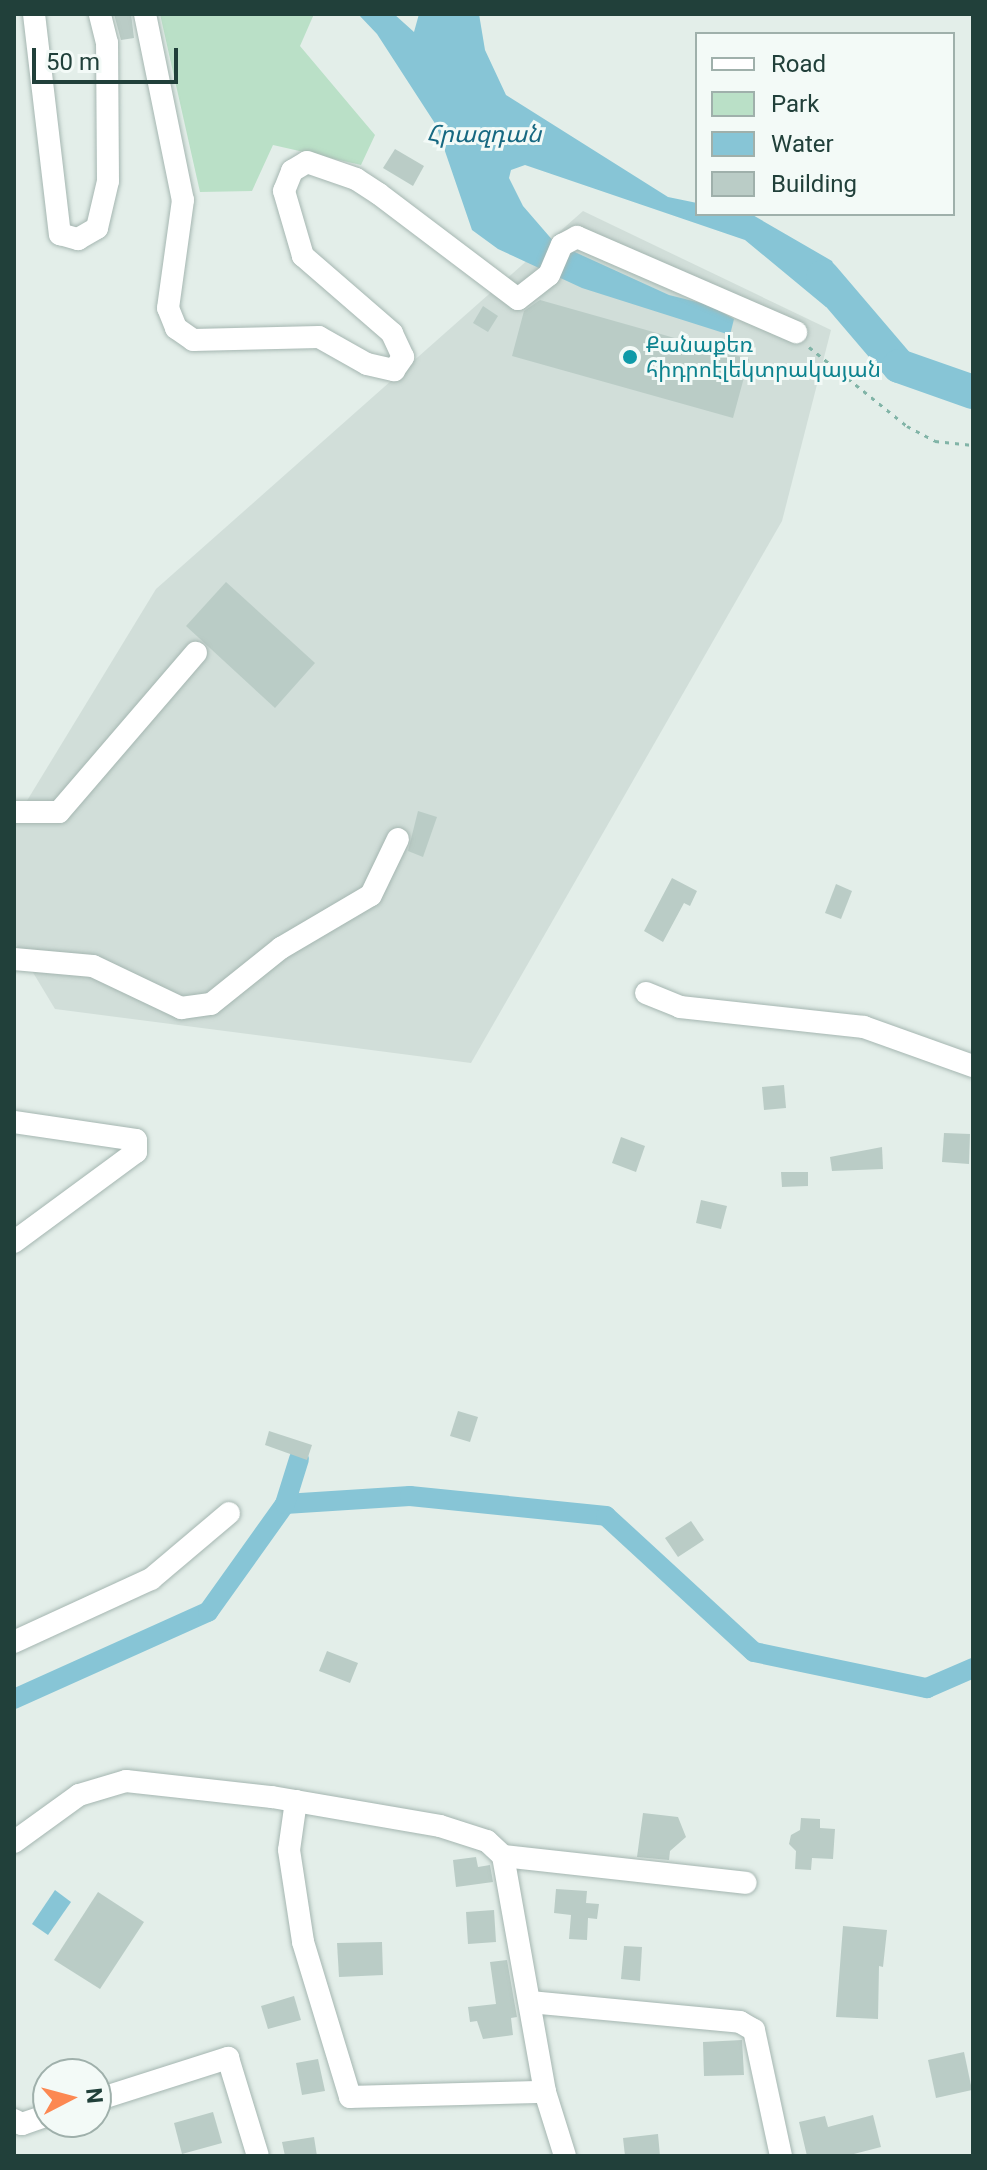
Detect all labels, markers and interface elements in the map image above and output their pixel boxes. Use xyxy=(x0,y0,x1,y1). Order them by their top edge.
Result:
scale bar xyxy=(36,32,182,82)
legend xyxy=(695,32,955,216)
text: 50 m xyxy=(46,48,100,76)
text: Road xyxy=(771,50,826,78)
text: Park xyxy=(771,90,819,118)
water label: Հրազդան xyxy=(427,121,541,149)
text: Water xyxy=(771,130,834,158)
text: Building xyxy=(771,170,857,198)
place label: Քանաքեռ հիդրոէլեկտրակայան xyxy=(646,331,881,382)
marker: Քանաքեռ հիդրոէլեկտրակայան xyxy=(621,348,639,366)
north arrow xyxy=(32,2058,112,2138)
text: N xyxy=(81,2087,108,2105)

